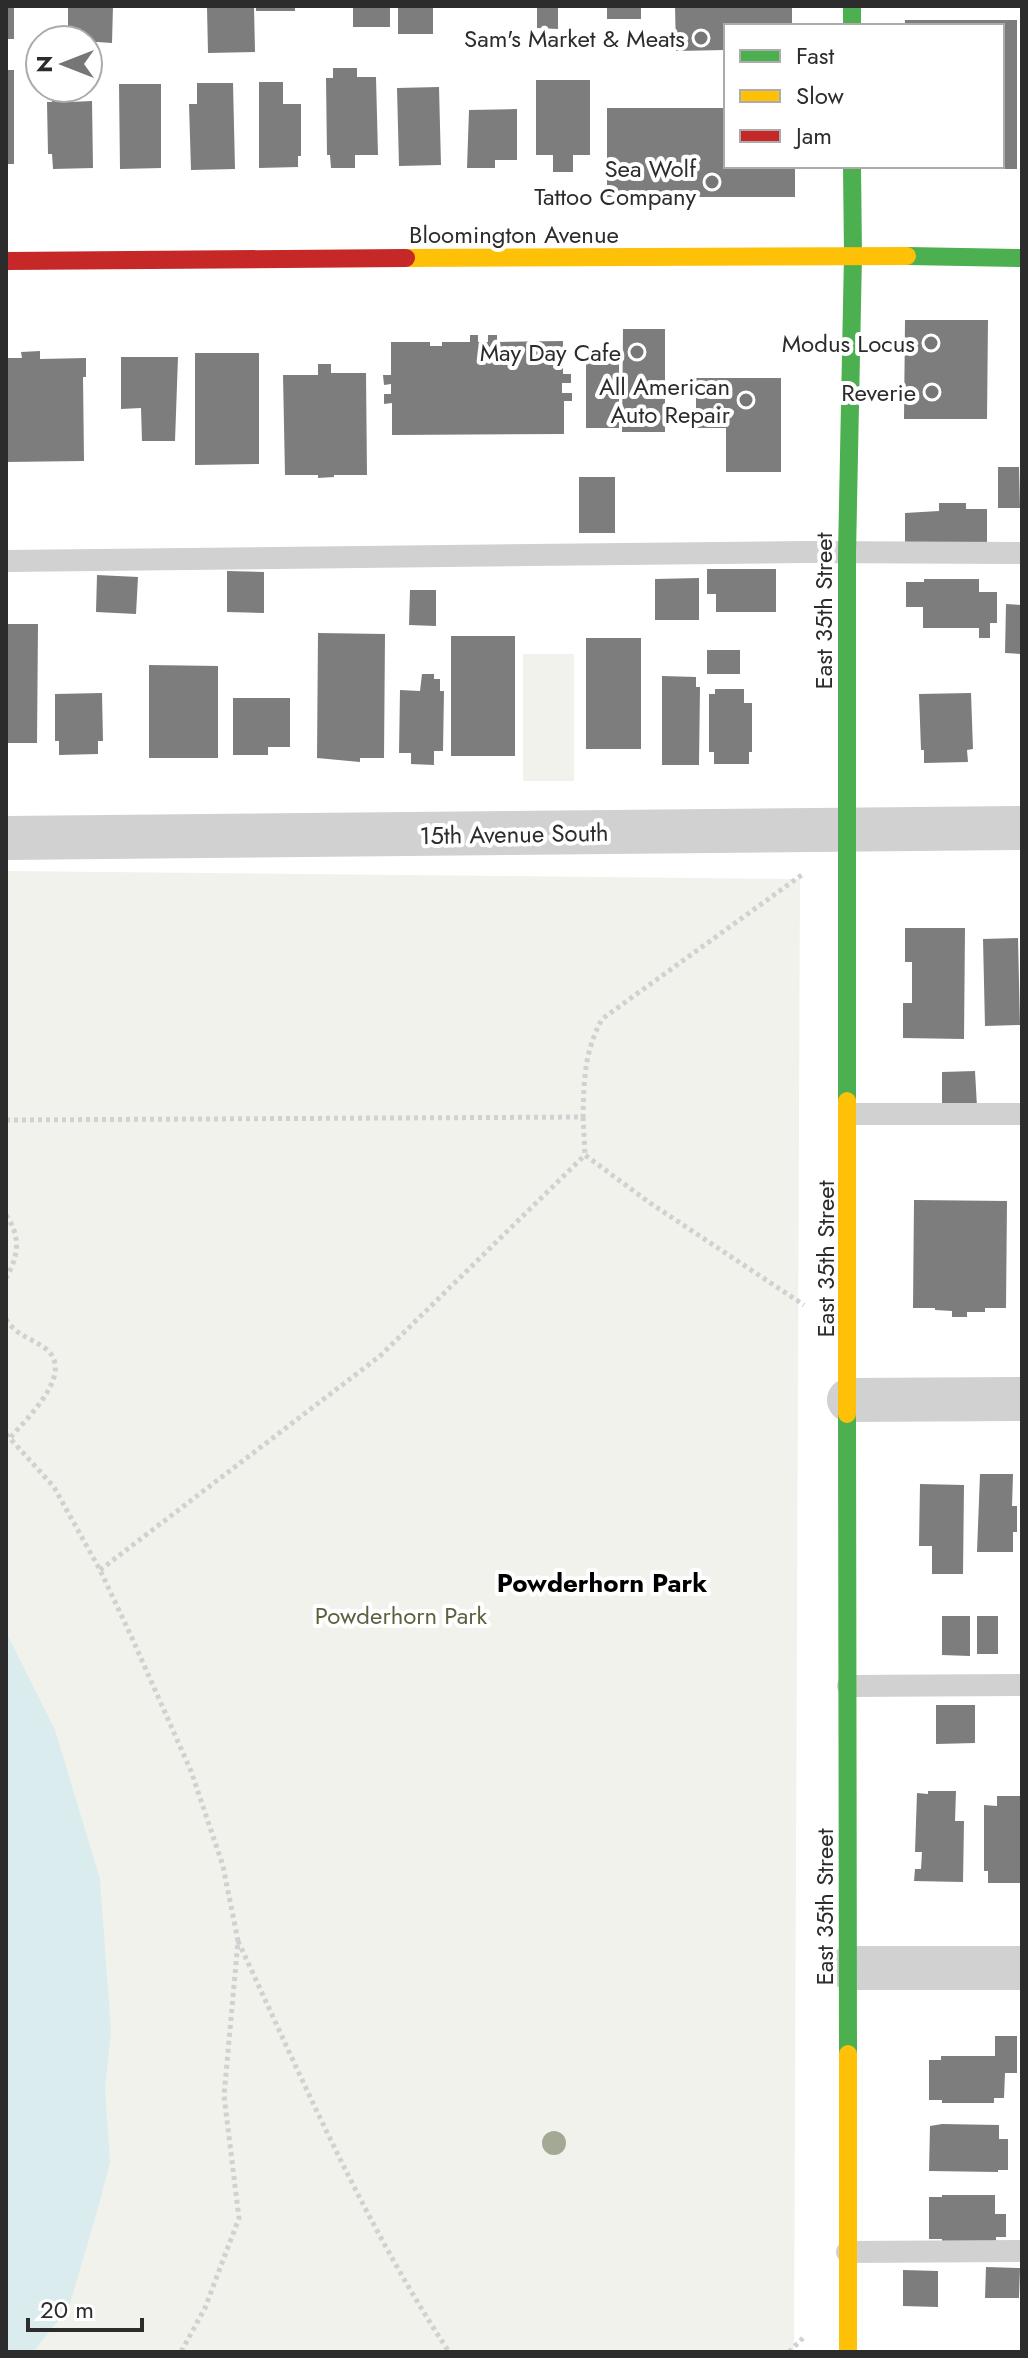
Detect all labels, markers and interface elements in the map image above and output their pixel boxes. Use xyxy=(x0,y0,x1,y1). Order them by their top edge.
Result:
place label: Sam's Market & Meats xyxy=(464,21,685,56)
north arrow xyxy=(24,24,104,104)
legend xyxy=(724,24,1004,168)
marker: Sam's Market & Meats xyxy=(692,29,710,47)
text: Fast xyxy=(796,38,834,73)
text: N xyxy=(28,55,60,73)
text: Slow xyxy=(796,78,844,113)
text: Jam xyxy=(793,118,832,153)
place label: Sea Wolf Tattoo Company xyxy=(534,151,697,214)
marker: Sea Wolf Tattoo Company xyxy=(703,173,721,191)
street label: Bloomington Avenue xyxy=(409,217,619,252)
place label: Modus Locus xyxy=(782,326,915,361)
marker: Modus Locus xyxy=(922,334,940,352)
place label: May Day Cafe xyxy=(480,335,621,370)
marker: May Day Cafe xyxy=(628,343,646,361)
place label: All American Auto Repair xyxy=(599,369,731,432)
place label: Reverie xyxy=(841,375,916,410)
marker: Reverie xyxy=(923,383,941,401)
marker: All American Auto Repair xyxy=(737,391,755,409)
street label: East 35th Street xyxy=(806,532,841,689)
street label: 15th Avenue South xyxy=(419,815,609,853)
street label: East 35th Street xyxy=(808,1180,843,1337)
district label: Powderhorn Park xyxy=(497,1564,707,1602)
park label: Powderhorn Park xyxy=(315,1598,488,1633)
street label: East 35th Street xyxy=(807,1828,842,1985)
scale bar xyxy=(28,2282,142,2332)
text: 20 m xyxy=(40,2292,94,2327)

